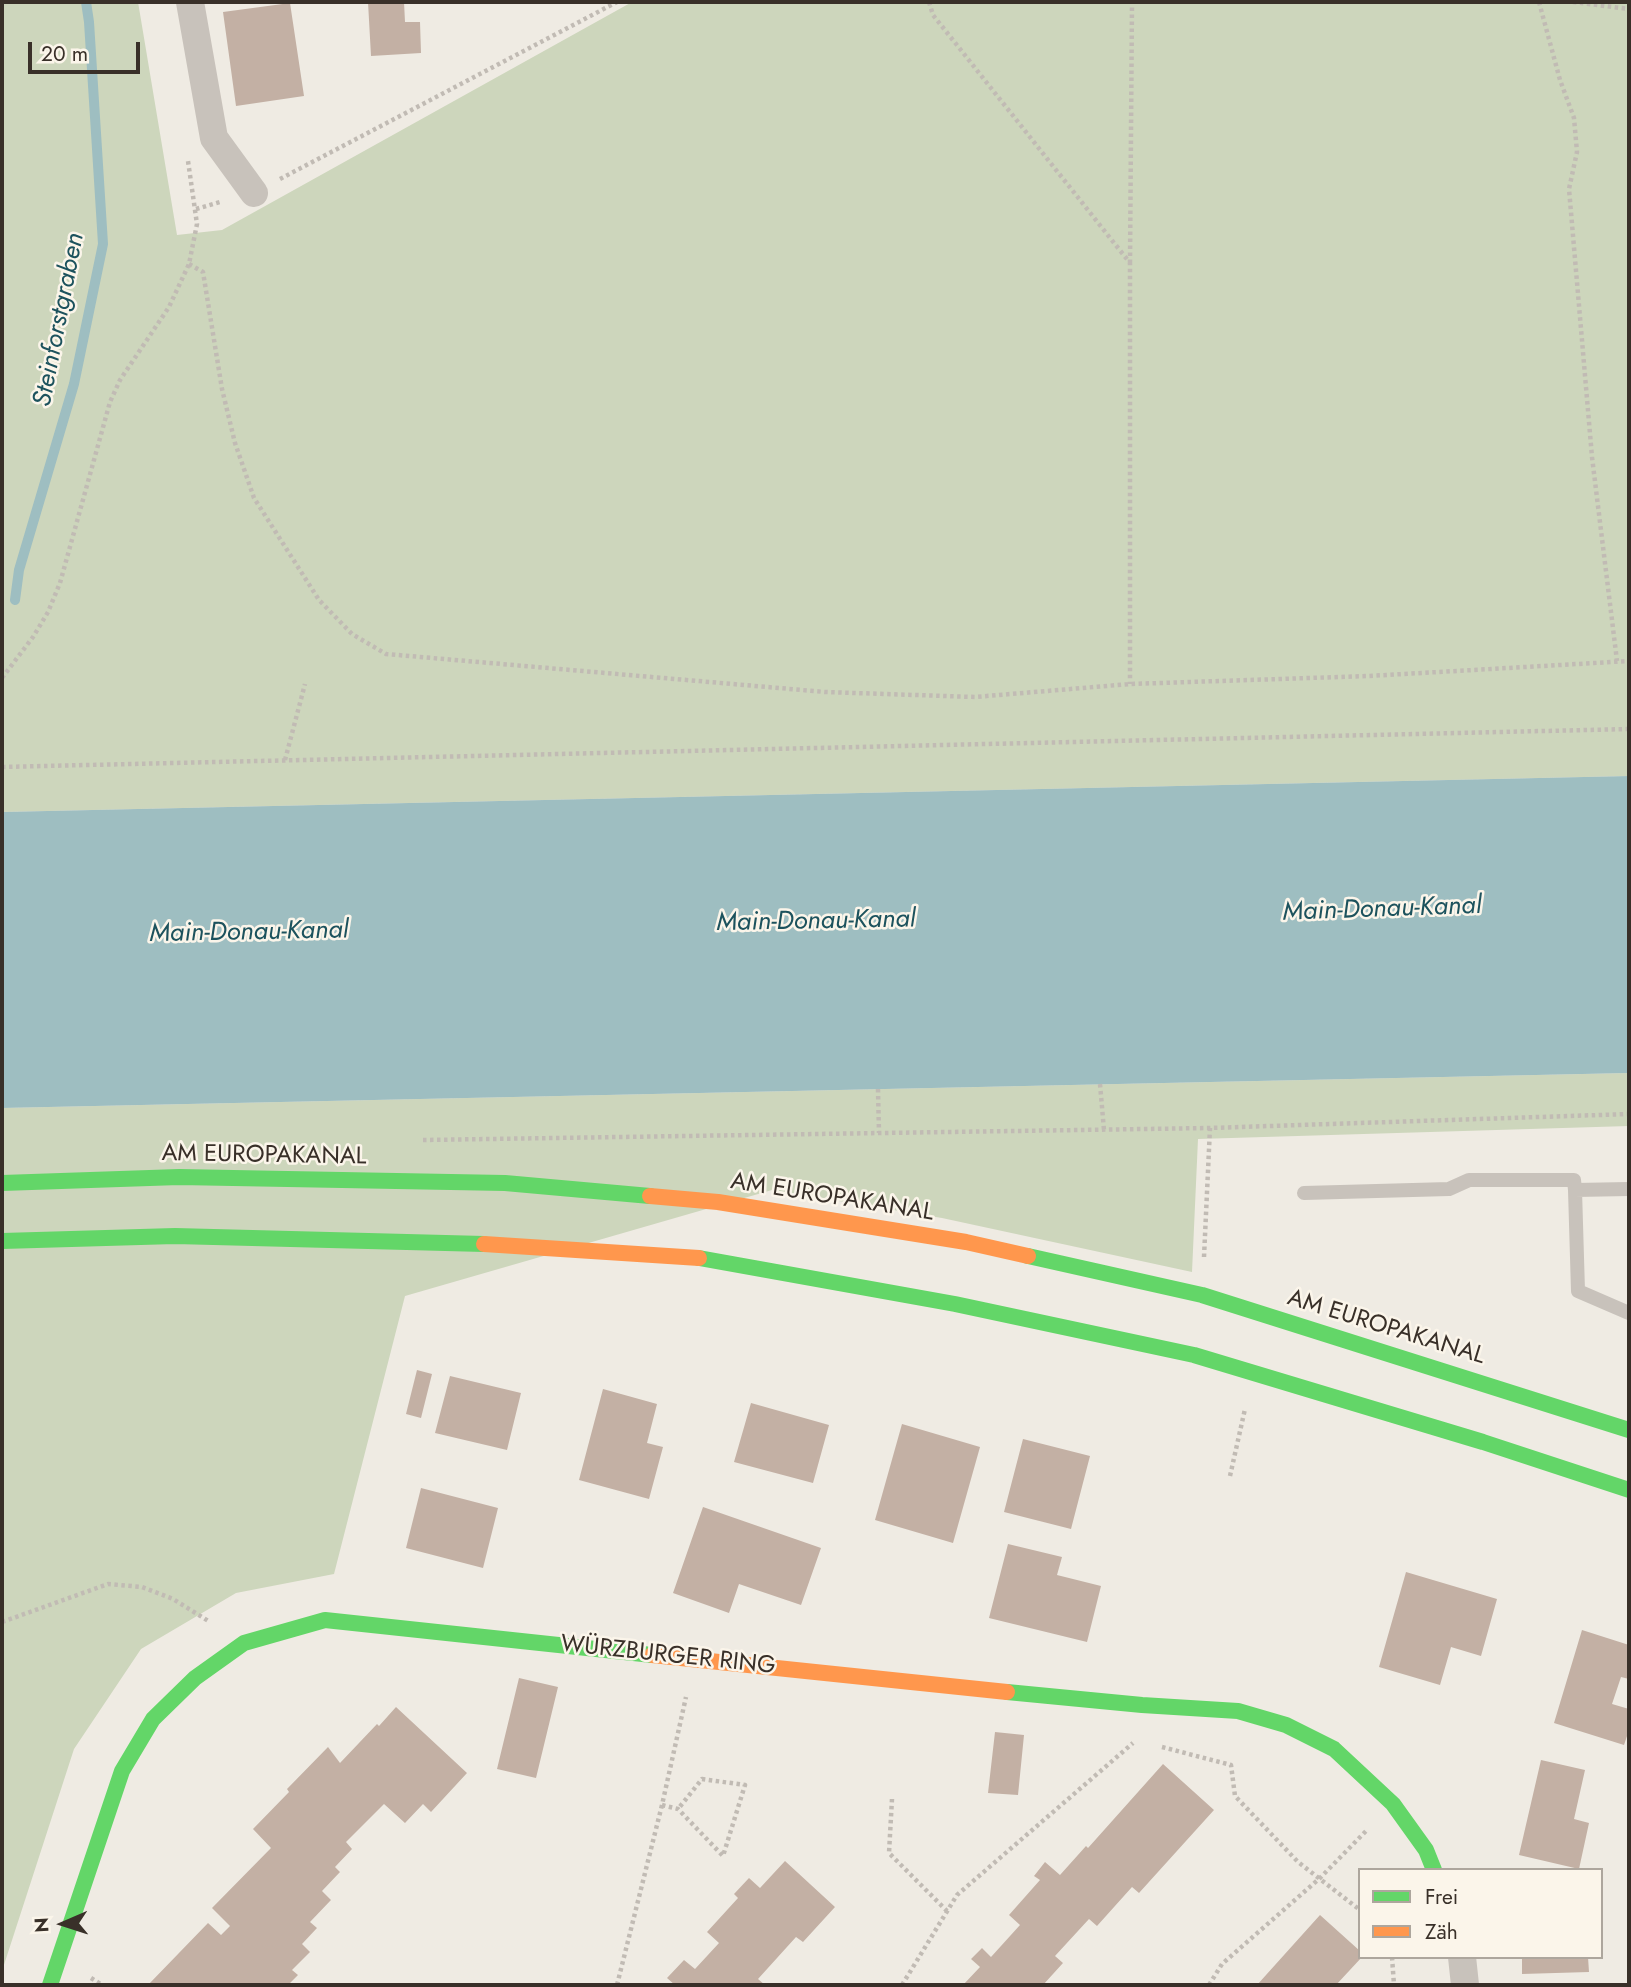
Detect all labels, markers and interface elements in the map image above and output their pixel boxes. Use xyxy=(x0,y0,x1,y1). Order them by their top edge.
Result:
scale bar xyxy=(32,28,144,72)
text: 20 m xyxy=(41,39,88,69)
water label: Steinforstgraben xyxy=(28,230,92,410)
water label: Main-Donau-Kanal xyxy=(1282,891,1482,929)
water label: Main-Donau-Kanal xyxy=(716,905,916,939)
water label: Main-Donau-Kanal xyxy=(149,916,349,950)
street label: AM EUROPAKANAL xyxy=(161,1140,367,1172)
street label: AM EUROPAKANAL xyxy=(728,1168,936,1228)
street label: AM EUROPAKANAL xyxy=(1284,1284,1488,1372)
street label: WÜRZBURGER RING xyxy=(559,1630,777,1682)
legend xyxy=(1358,1868,1603,1959)
text: Frei xyxy=(1425,1882,1458,1912)
north arrow xyxy=(28,1889,98,1959)
text: N xyxy=(28,1917,55,1933)
text: Zäh xyxy=(1425,1917,1458,1947)

